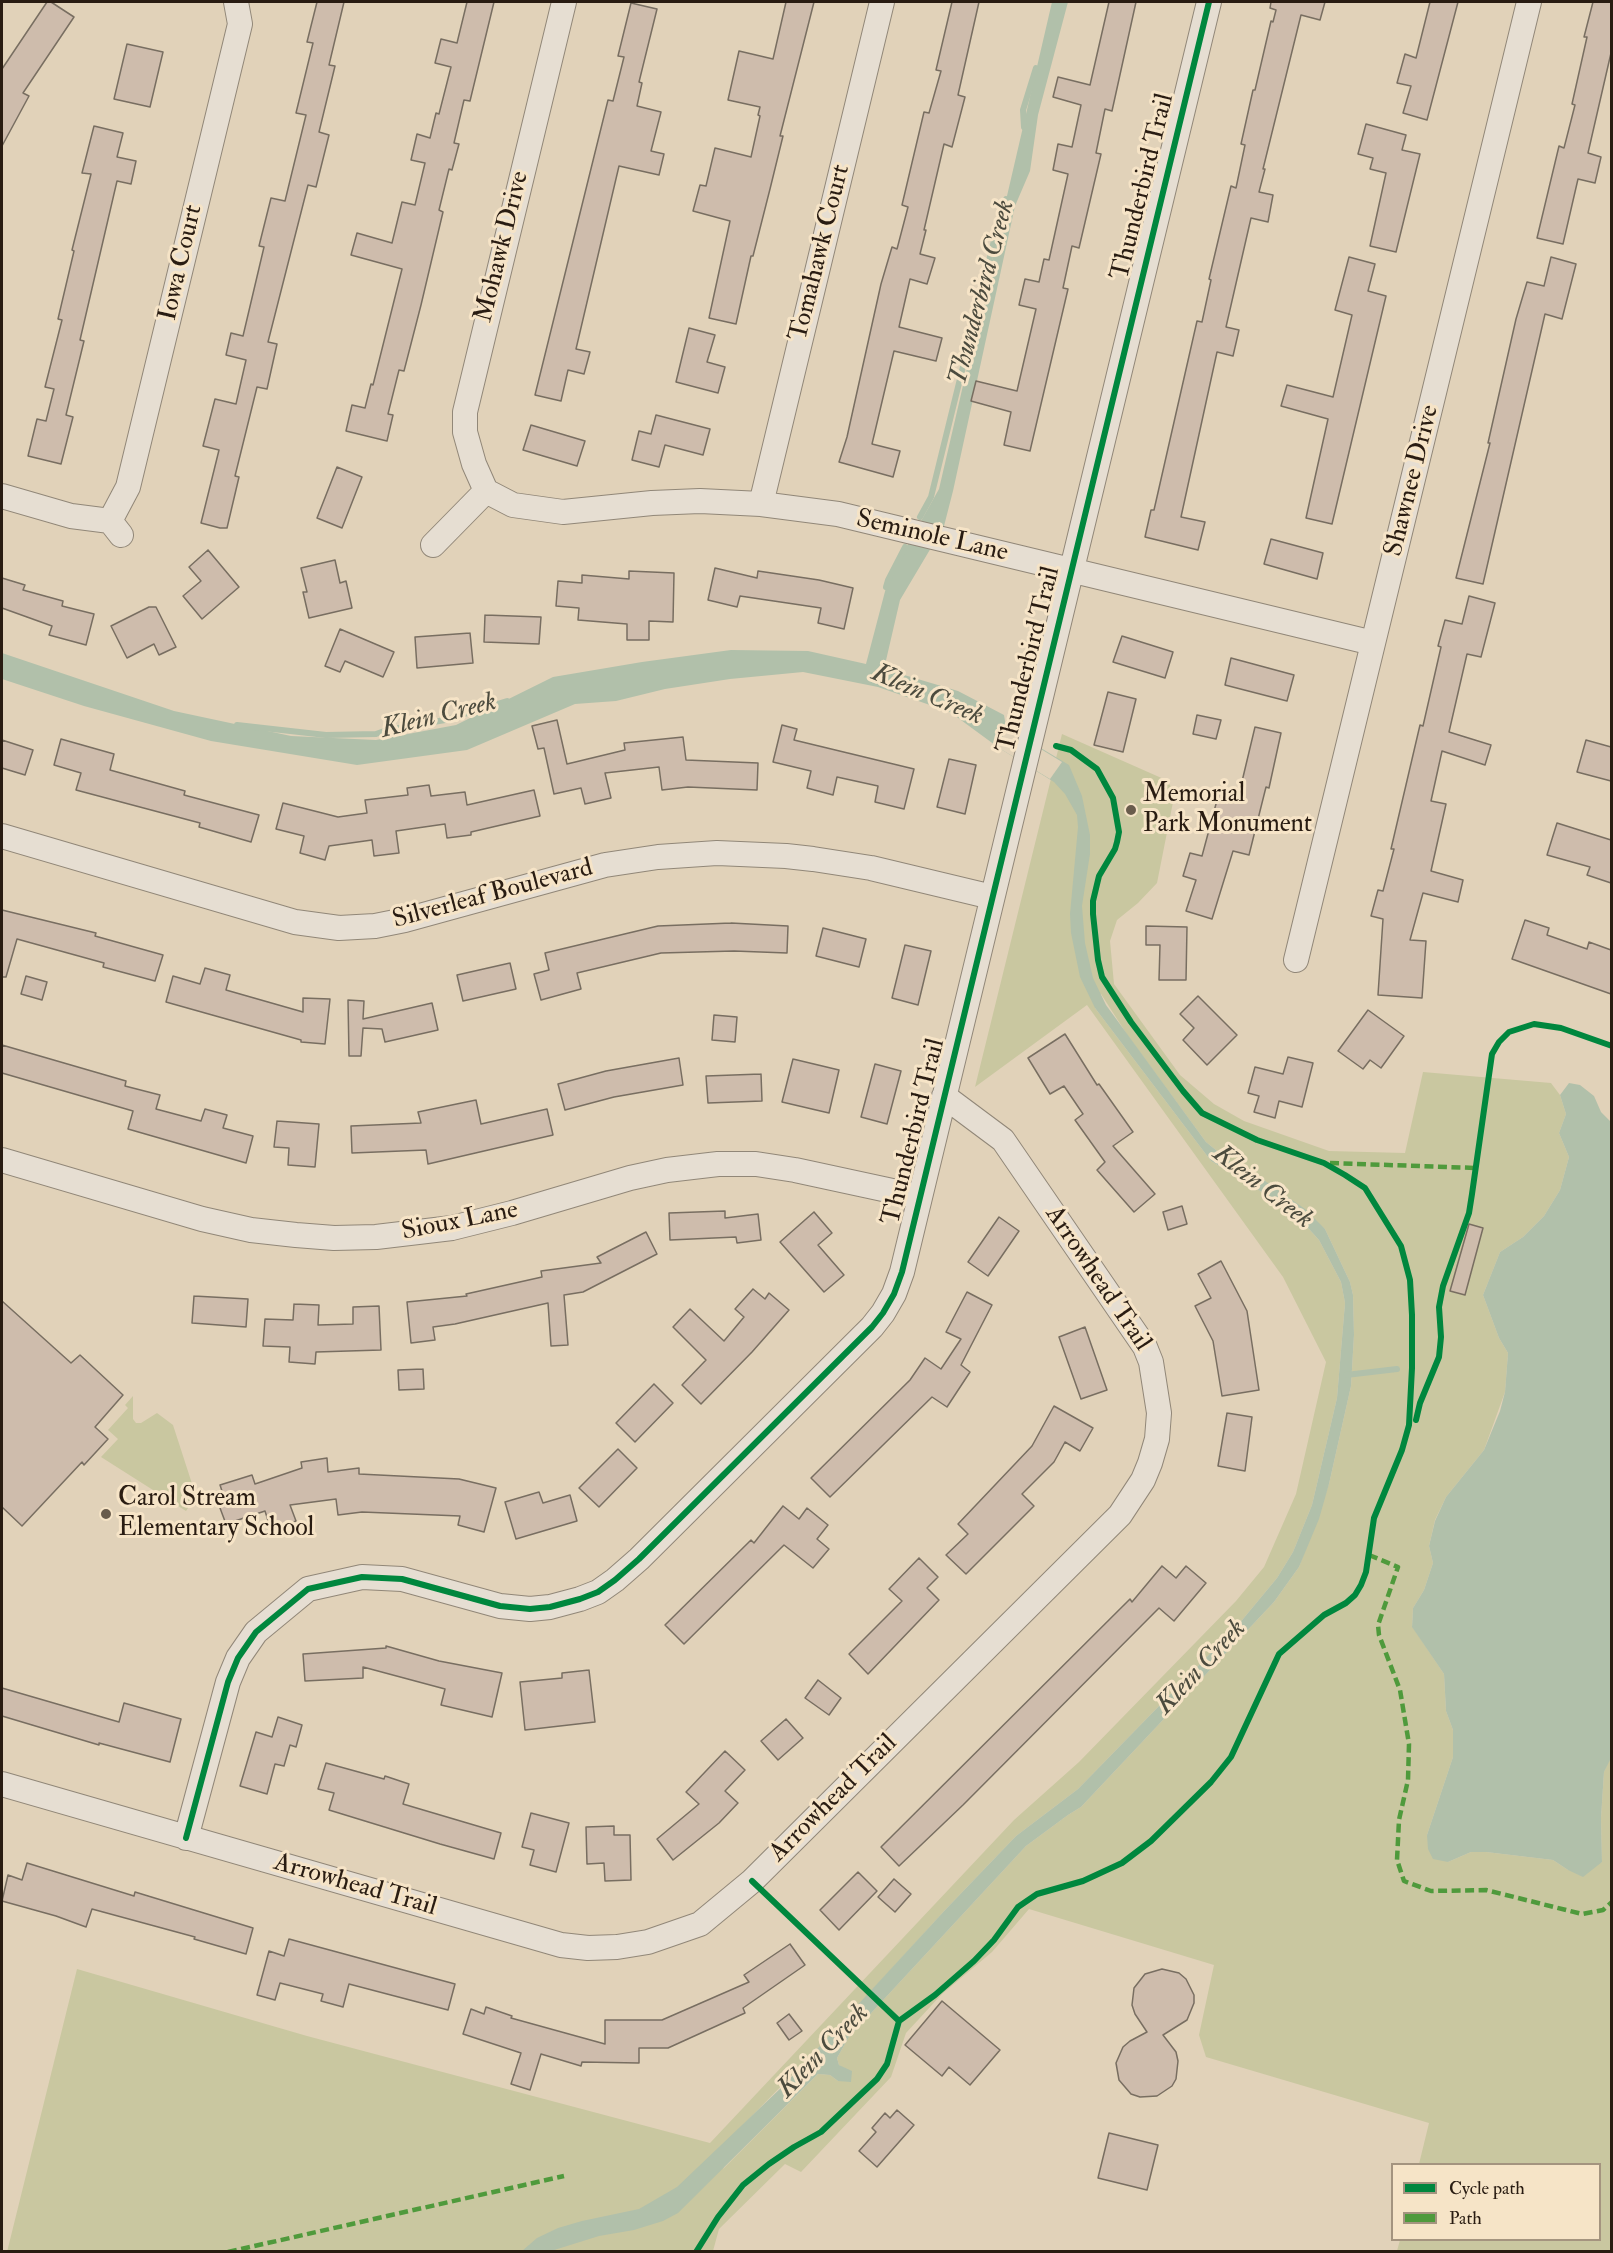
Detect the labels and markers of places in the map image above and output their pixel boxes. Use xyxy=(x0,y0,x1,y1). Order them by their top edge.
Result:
place label: Memorial Park Monument xyxy=(1143,779,1312,840)
marker: Memorial Park Monument xyxy=(1124,803,1138,817)
place label: Carol Stream Elementary School xyxy=(118,1483,314,1544)
marker: Carol Stream Elementary School xyxy=(99,1507,113,1521)

